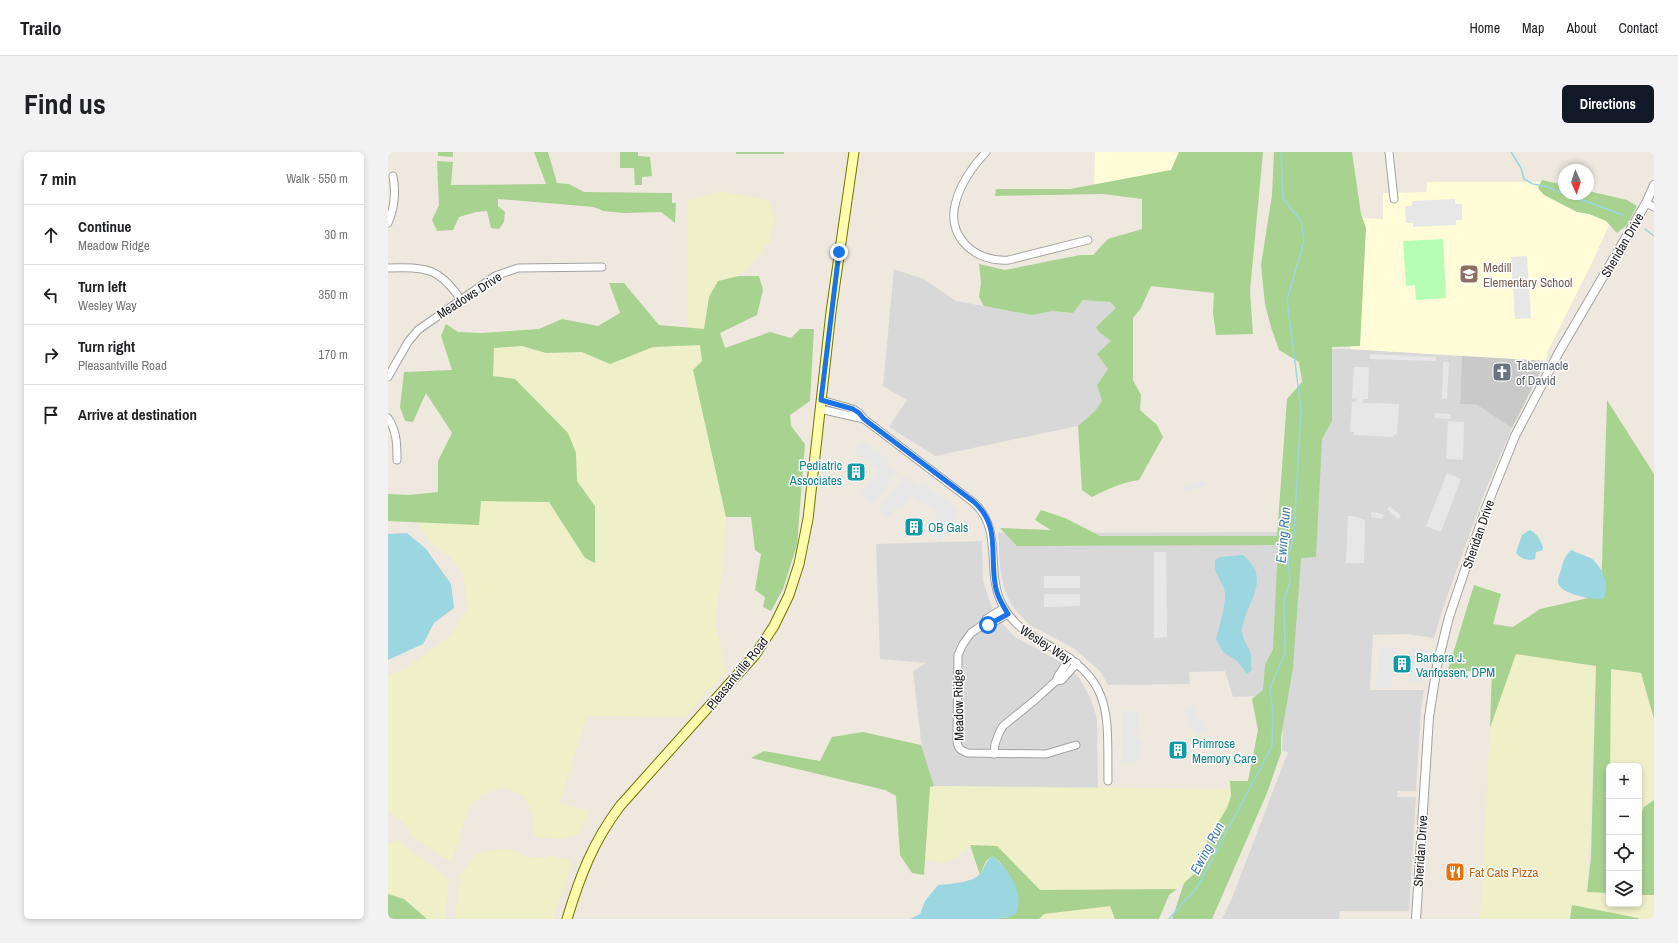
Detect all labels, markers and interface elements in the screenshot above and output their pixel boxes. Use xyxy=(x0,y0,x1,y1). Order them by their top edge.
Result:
text: Trailo xyxy=(20,15,62,41)
text: Home xyxy=(1469,19,1500,37)
text: Map xyxy=(1522,19,1544,37)
text: About xyxy=(1566,19,1596,37)
text: Contact xyxy=(1618,19,1658,37)
text: Find us xyxy=(24,85,106,123)
button: Directions xyxy=(1562,85,1654,123)
north arrow xyxy=(1558,164,1594,200)
text: 7 min xyxy=(40,167,76,190)
text: Walk · 550 m xyxy=(286,170,348,187)
street label: Sheridan Drive xyxy=(1597,210,1648,281)
text: Continue xyxy=(78,216,131,237)
icon: ahead xyxy=(40,224,62,246)
text: 30 m xyxy=(324,226,348,243)
text: Meadow Ridge xyxy=(78,237,150,254)
route end xyxy=(830,243,848,261)
place label: Medill Elementary School xyxy=(1483,259,1572,291)
school or university icon: Medill Elementary School xyxy=(1458,263,1480,285)
street label: Meadows Drive xyxy=(434,268,505,323)
text: Turn left xyxy=(78,276,126,297)
icon: left xyxy=(40,284,62,306)
text: 350 m xyxy=(318,286,348,303)
text: Wesley Way xyxy=(78,297,137,314)
text: Turn right xyxy=(78,336,135,357)
icon: right xyxy=(40,344,62,366)
text: 170 m xyxy=(318,346,348,363)
text: Pleasantville Road xyxy=(78,357,167,374)
place label: Tabernacle of David xyxy=(1516,357,1568,389)
church icon: Tabernacle of David xyxy=(1491,361,1513,383)
icon: arrive xyxy=(40,404,62,426)
text: Arrive at destination xyxy=(78,404,197,425)
place label: Pediatric Associates xyxy=(789,457,842,489)
building icon: Pediatric Associates xyxy=(845,461,867,483)
street label: Sheridan Drive xyxy=(1459,497,1498,571)
water label: Ewing Run xyxy=(1272,506,1294,564)
building icon: OB Gals xyxy=(903,516,925,538)
place label: OB Gals xyxy=(928,519,968,536)
route start xyxy=(979,616,997,634)
street label: Wesley Way xyxy=(1017,621,1076,668)
street label: Pleasantville Road xyxy=(703,633,772,713)
place label: Barbara J. Vanfossen, DPM xyxy=(1416,649,1495,681)
building icon: Barbara J. Vanfossen, DPM xyxy=(1391,653,1413,675)
street label: Meadow Ridge xyxy=(949,669,968,741)
place label: Primrose Memory Care xyxy=(1192,735,1257,767)
building icon: Primrose Memory Care xyxy=(1167,739,1189,761)
map controls xyxy=(1606,763,1642,907)
button: + xyxy=(1606,763,1642,799)
button: − xyxy=(1606,799,1642,835)
street label: Sheridan Drive xyxy=(1410,815,1431,887)
water label: Ewing Run xyxy=(1186,819,1228,877)
button: locate xyxy=(1606,835,1642,871)
restaurant icon: Fat Cats Pizza xyxy=(1444,861,1466,883)
place label: Fat Cats Pizza xyxy=(1469,864,1538,881)
button: layers xyxy=(1606,871,1642,907)

